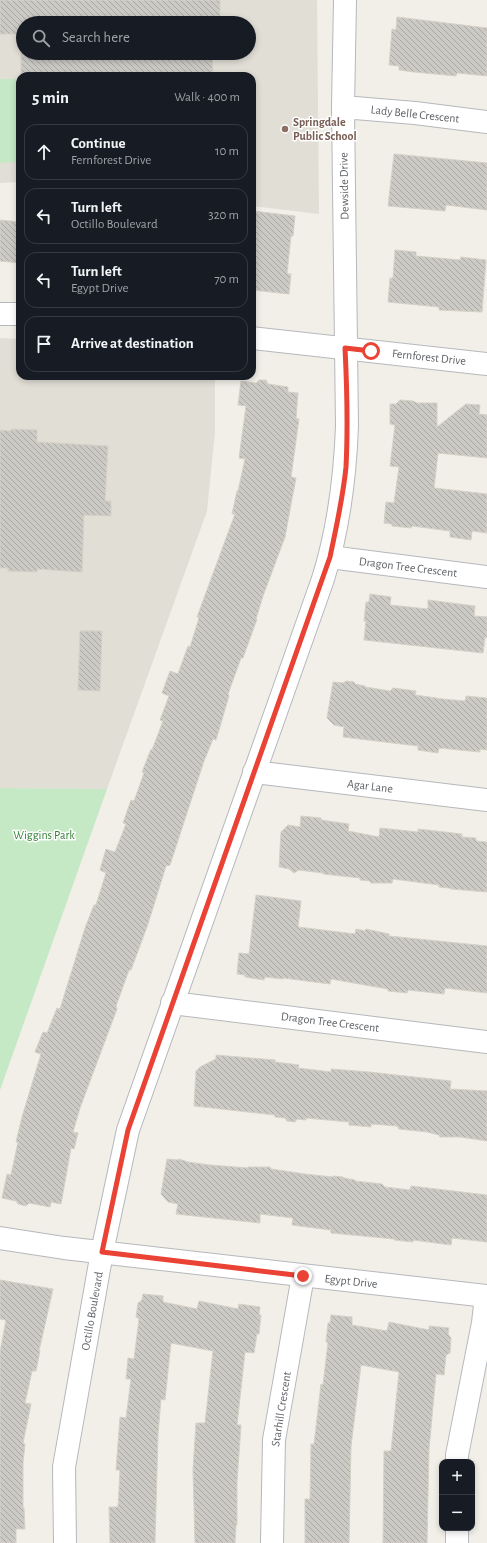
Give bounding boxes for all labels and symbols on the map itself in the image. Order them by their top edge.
street label: Lady Belle Crescent [370,103,460,126]
place label: Springdale Public School [293,116,357,142]
marker: Springdale Public School [280,124,290,134]
street label: Dewside Drive [337,152,351,220]
route start [362,342,380,360]
street label: Fernforest Drive [392,347,466,367]
street label: Dragon Tree Crescent [358,555,458,579]
street label: Agar Lane [346,777,394,795]
park label: Wiggins Park [13,829,75,841]
street label: Dragon Tree Crescent [280,1010,380,1034]
route end [294,1267,312,1285]
street label: Octillo Boulevard [79,1271,105,1351]
street label: Egypt Drive [324,1272,378,1291]
street label: Starhill Crescent [269,1370,293,1447]

